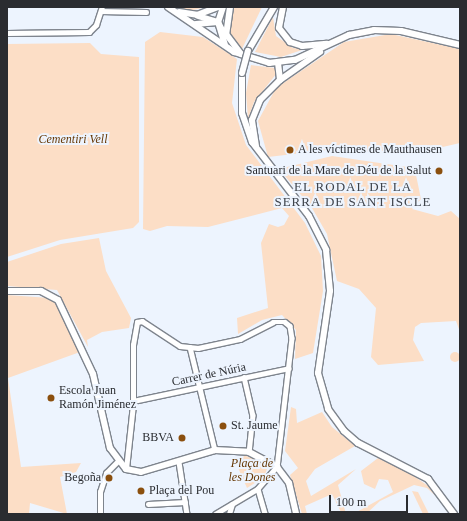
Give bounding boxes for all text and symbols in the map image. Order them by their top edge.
park label: Cementiri Vell [39,133,107,147]
place label: A les víctimes de Mauthausen [298,143,443,157]
marker: A les víctimes de Mauthausen [285,145,295,155]
place label: Santuari de la Mare de Déu de la Salut [246,164,431,178]
marker: Santuari de la Mare de Déu de la Salut [434,166,444,176]
district label: EL RODAL DE LA SERRA DE SANT ISCLE [274,180,432,211]
street label: Carrer de Núria [171,360,247,390]
place label: Escola Juan Ramón Jiménez [59,384,136,412]
marker: Escola Juan Ramón Jiménez [46,393,56,403]
place label: St. Jaume [231,419,278,433]
marker: St. Jaume [218,421,228,431]
place label: BBVA [142,431,174,445]
marker: BBVA [177,433,187,443]
park label: Plaça de les Dones [229,457,275,485]
place label: Begoña [64,471,101,485]
marker: Begoña [104,473,114,483]
place label: Plaça del Pou [149,484,214,498]
marker: Plaça del Pou [136,486,146,496]
scale bar [331,487,410,513]
text: 100 m [336,495,366,509]

